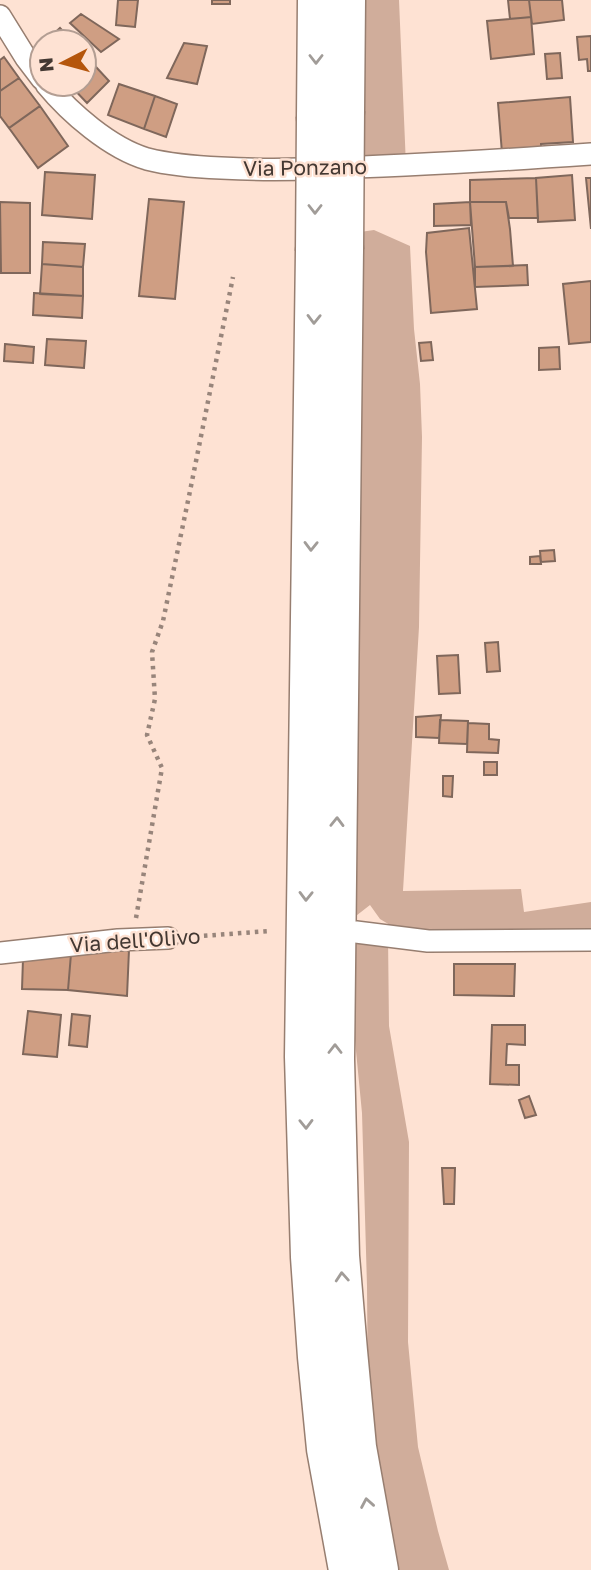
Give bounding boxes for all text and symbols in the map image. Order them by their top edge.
north arrow [28,28,98,98]
one-way arrow [308,54,324,64]
text: N [33,56,58,73]
street label: Via Ponzano [243,153,367,181]
one-way arrow [307,204,323,214]
one-way arrow [306,314,322,325]
one-way arrow [303,542,319,552]
one-way arrow [330,816,345,827]
one-way arrow [299,891,314,902]
street label: Via dell'Olivo [69,922,201,958]
one-way arrow [327,1044,343,1054]
one-way arrow [298,1119,314,1129]
one-way arrow [335,1271,350,1282]
one-way arrow [360,1497,375,1509]

